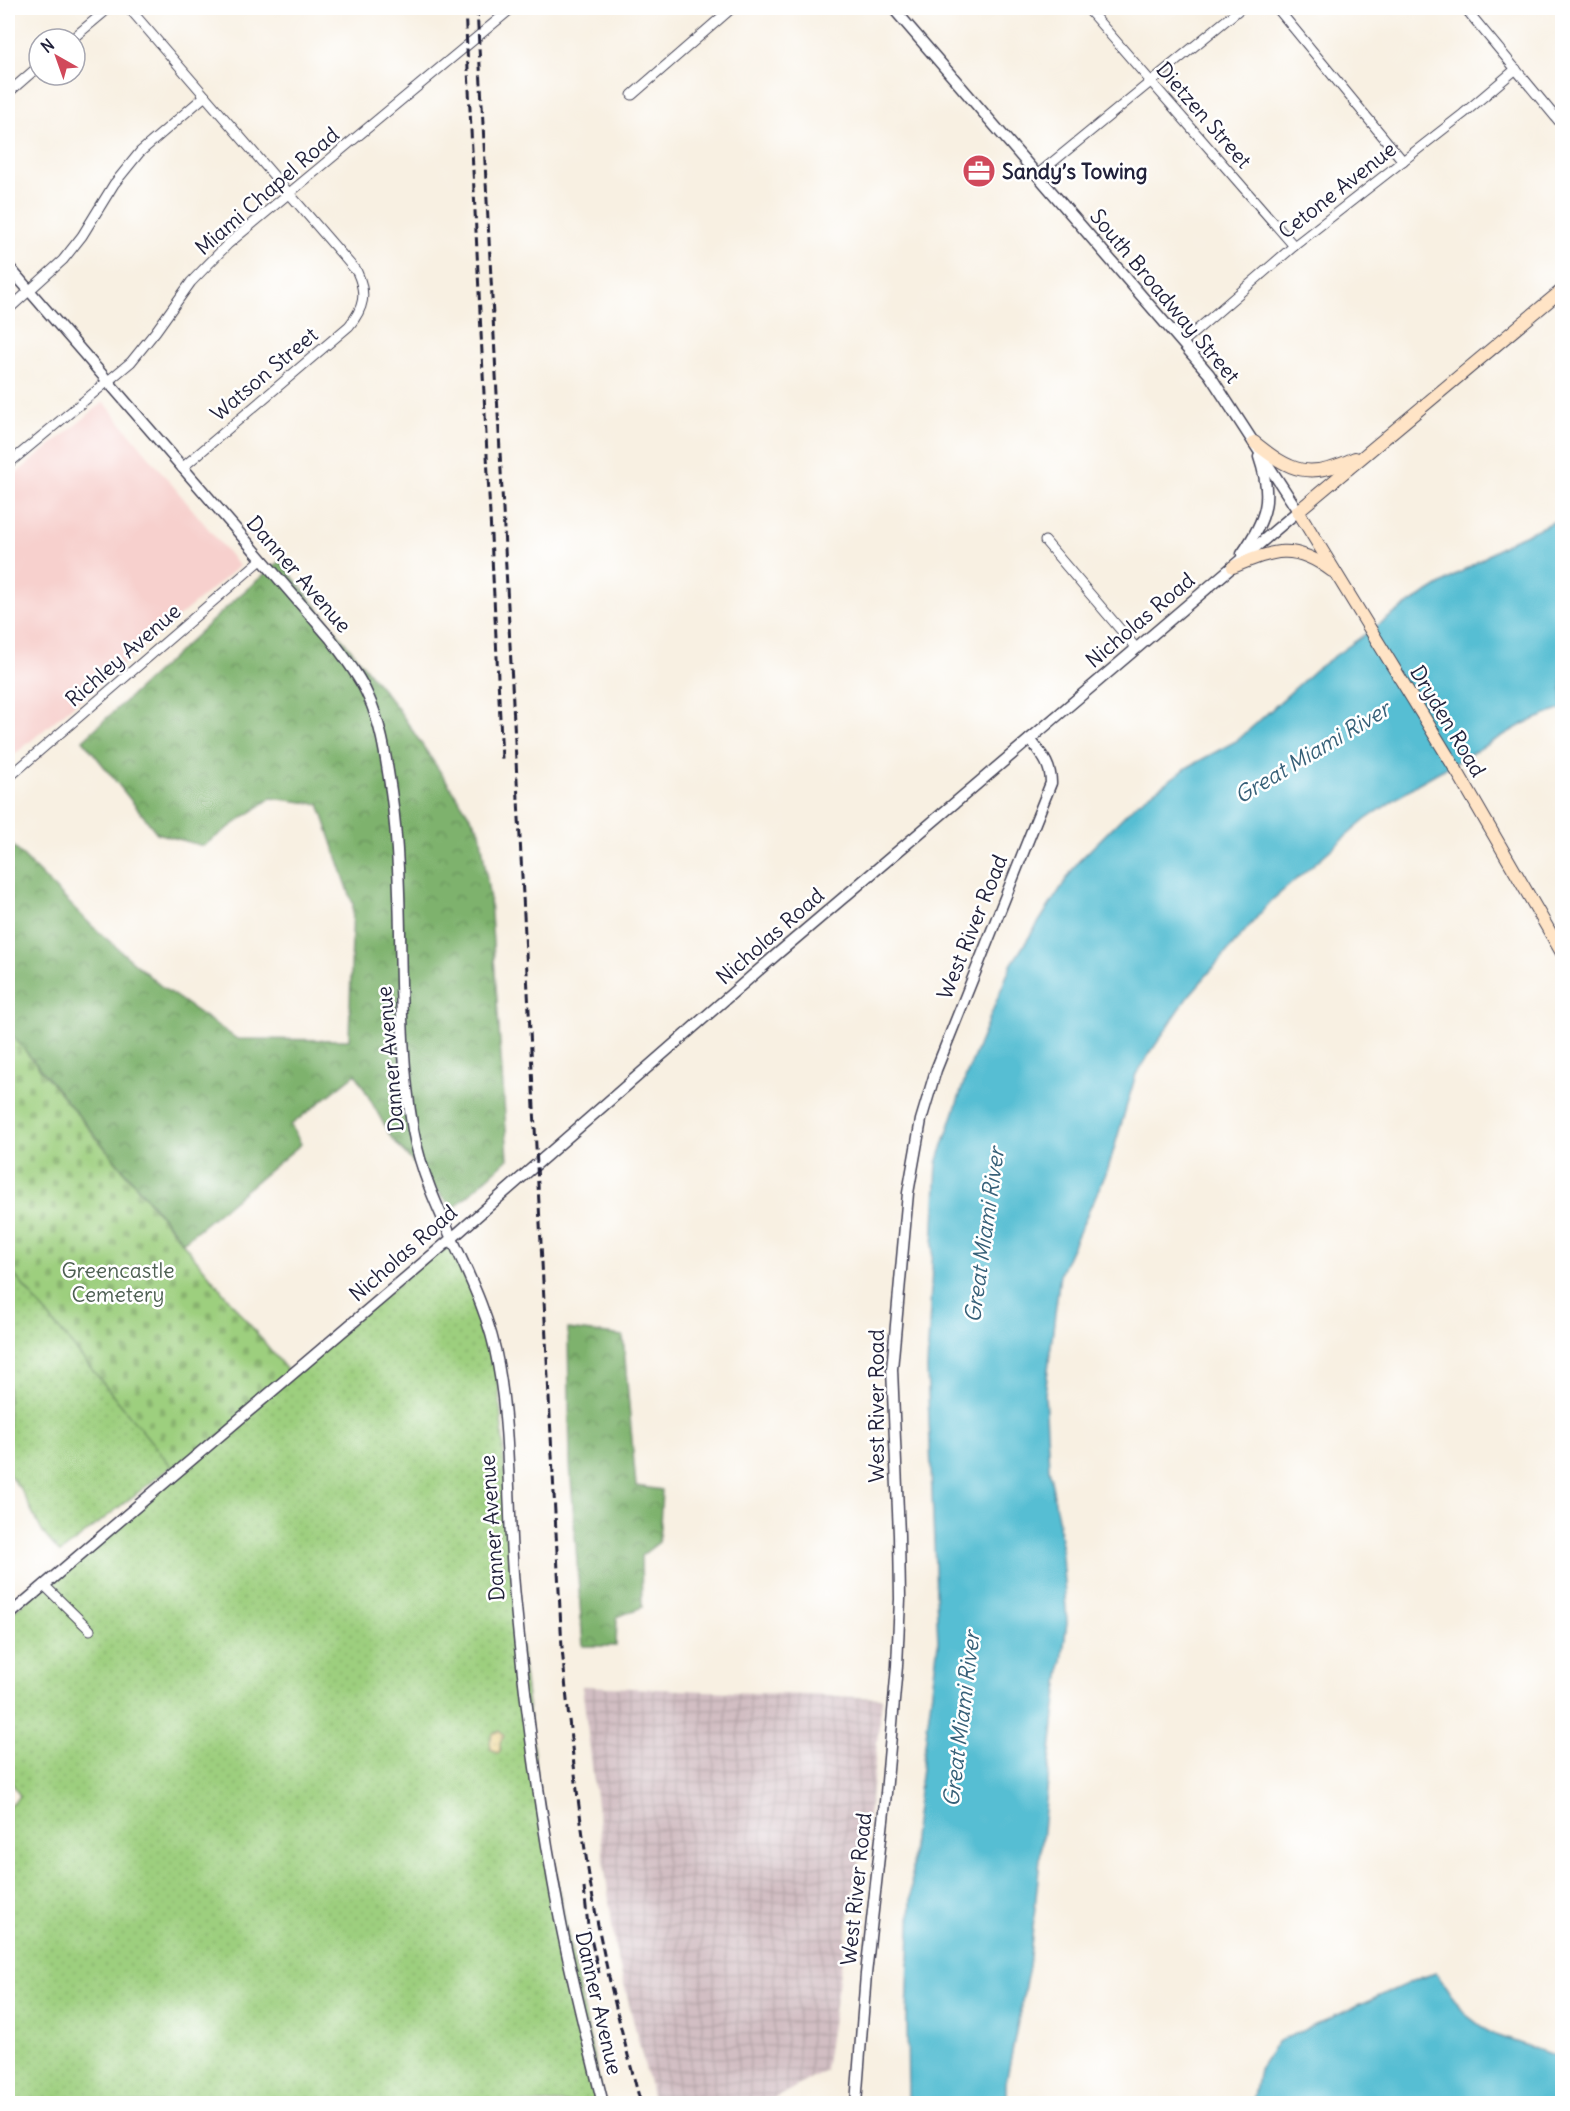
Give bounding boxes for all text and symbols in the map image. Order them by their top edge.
north arrow [27,27,87,87]
text: N [37,34,58,57]
street label: Dietzen Street [1150,56,1258,174]
street label: Miami Chapel Road [189,121,345,261]
street label: Cetone Avenue [1273,136,1401,244]
office icon: Sandy’s Towing [961,153,997,189]
place label: Sandy’s Towing [1002,158,1148,185]
street label: South Broadway Street [1084,203,1246,389]
street label: Watson Street [205,321,323,427]
street label: Danner Avenue [241,510,357,638]
street label: Nicholas Road [1080,567,1200,673]
street label: Richley Avenue [60,598,186,712]
street label: Dryden Road [1404,660,1492,782]
water label: Great Miami River [1229,693,1397,809]
street label: West River Road [931,851,1013,1003]
street label: Nicholas Road [710,882,830,990]
street label: Danner Avenue [370,985,410,1133]
water label: Great Miami River [958,1143,1011,1324]
street label: Nicholas Road [343,1199,463,1307]
park label: Greencastle Cemetery [61,1257,175,1308]
street label: West River Road [863,1329,890,1483]
street label: Danner Avenue [473,1454,511,1602]
water label: Great Miami River [936,1627,986,1808]
street label: West River Road [835,1811,877,1967]
street label: Danner Avenue [569,1929,629,2077]

